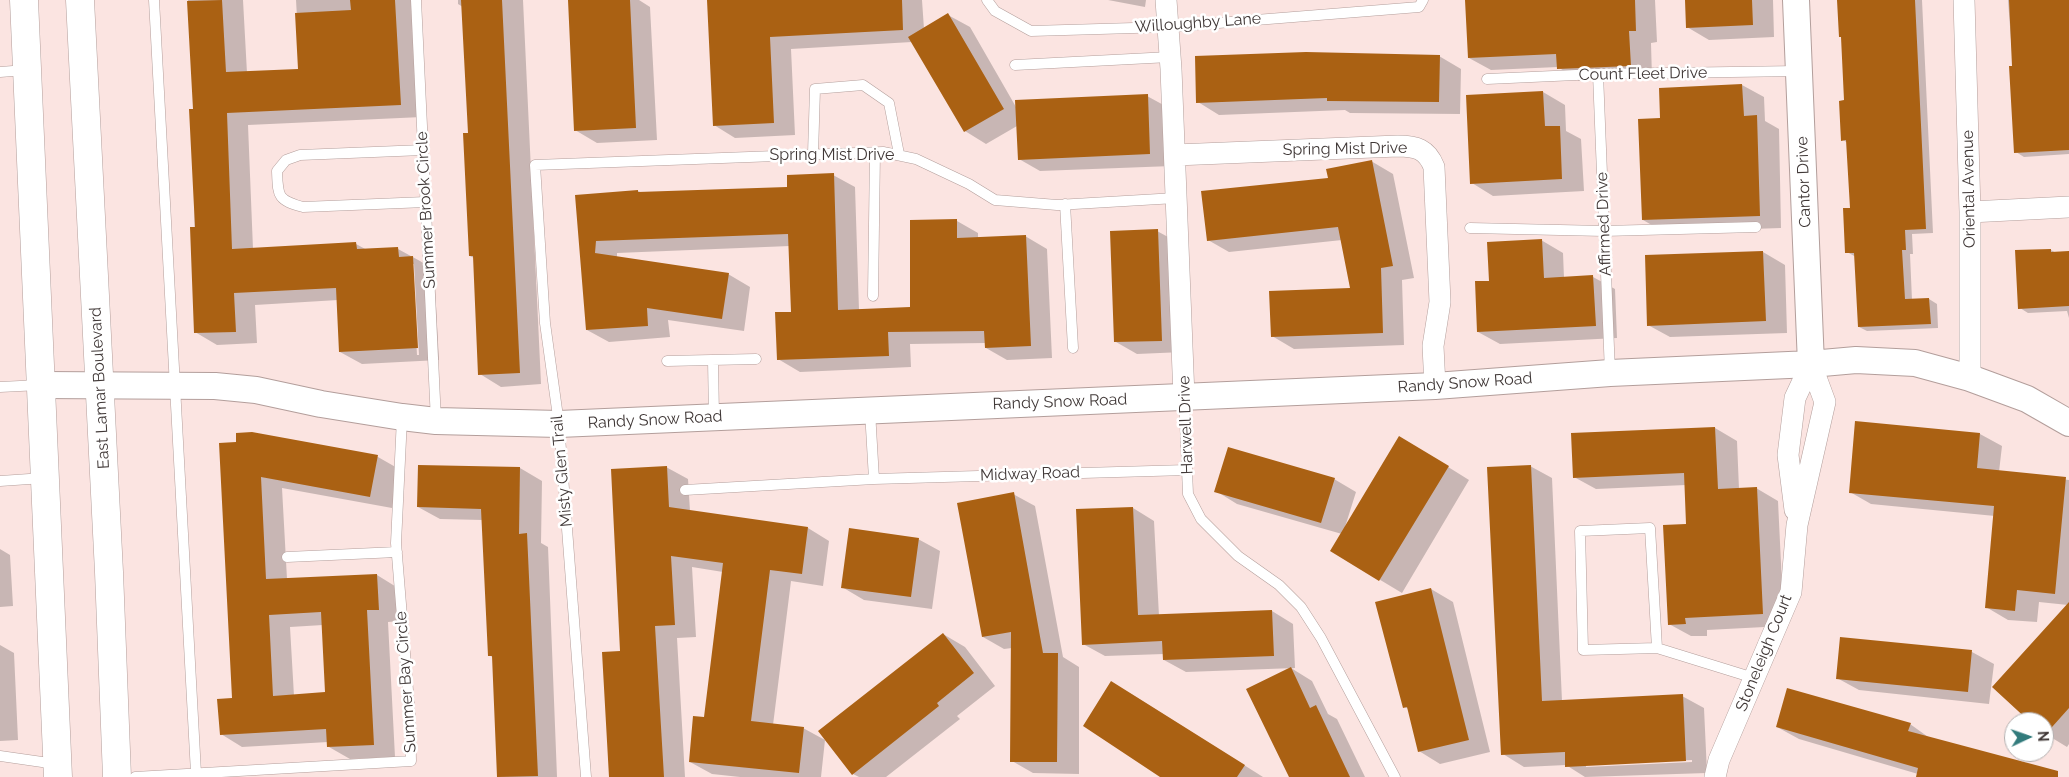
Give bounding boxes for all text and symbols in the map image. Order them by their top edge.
street label: Willoughby Lane [1134,9,1262,37]
street label: Count Fleet Drive [1578,63,1708,85]
street label: Oriental Avenue [1958,130,1980,248]
street label: Summer Brook Circle [412,131,440,289]
street label: Cantor Drive [1793,136,1815,228]
street label: Spring Mist Drive [1282,138,1408,160]
street label: Spring Mist Drive [770,145,894,165]
street label: Affirmed Drive [1593,172,1615,276]
street label: East Lamar Boulevard [86,306,114,470]
street label: Randy Snow Road [1397,369,1533,397]
street label: Harwell Drive [1175,375,1197,475]
street label: Randy Snow Road [992,390,1128,414]
street label: Randy Snow Road [587,407,723,433]
street label: Misty Glen Trail [548,414,576,528]
street label: Midway Road [980,463,1080,485]
street label: Stoneleigh Court [1732,592,1796,714]
street label: Summer Bay Circle [391,611,421,753]
north arrow [2004,712,2054,762]
text: N [2035,731,2051,742]

